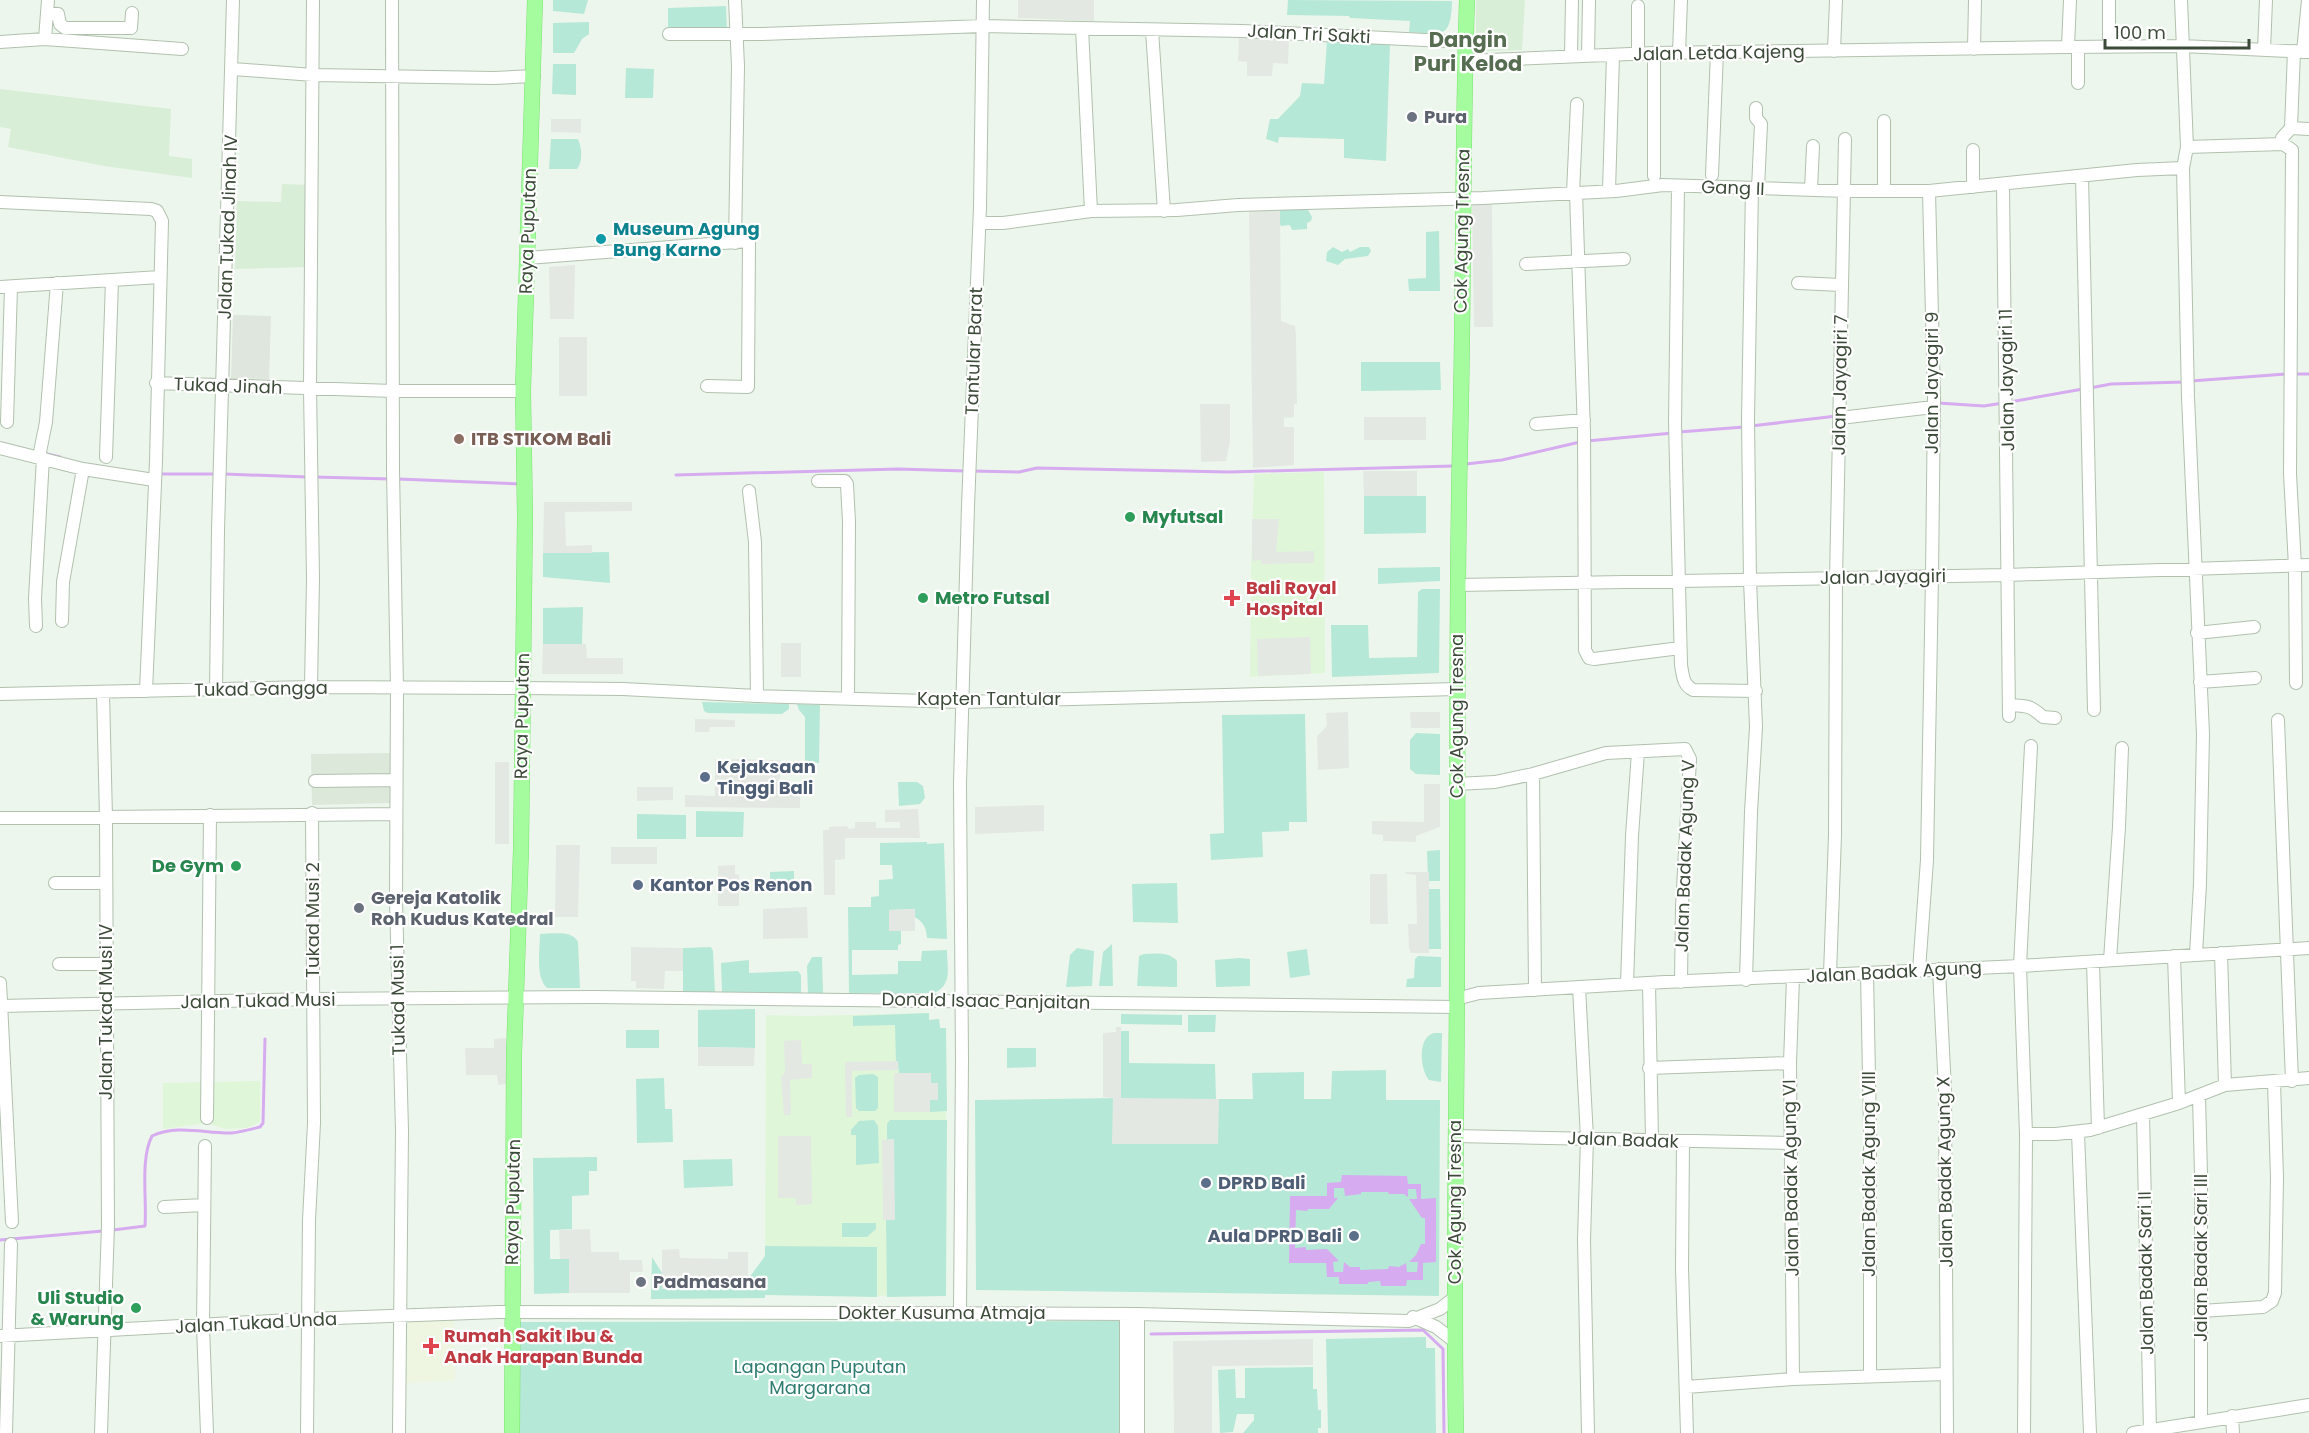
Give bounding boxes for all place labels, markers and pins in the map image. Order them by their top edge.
place label: Pura [1424,104,1467,129]
marker: Pura [1405,110,1419,124]
place label: Museum Agung Bung Karno [613,216,760,262]
marker: Museum Agung Bung Karno [594,232,608,246]
place label: ITB STIKOM Bali [471,426,611,451]
marker: ITB STIKOM Bali [452,432,466,446]
place label: Myfutsal [1142,504,1223,529]
marker: Myfutsal [1123,510,1137,524]
place label: Bali Royal Hospital [1246,575,1337,621]
place label: Metro Futsal [935,585,1050,610]
marker: Bali Royal Hospital [1223,589,1241,607]
marker: Metro Futsal [916,591,930,605]
place label: Kejaksaan Tinggi Bali [717,754,816,800]
marker: Kejaksaan Tinggi Bali [698,770,712,784]
place label: De Gym [152,853,224,878]
marker: De Gym [229,859,243,873]
place label: Kantor Pos Renon [650,872,812,897]
marker: Kantor Pos Renon [631,878,645,892]
place label: Gereja Katolik Roh Kudus Katedral [371,885,554,931]
marker: Gereja Katolik Roh Kudus Katedral [352,901,366,915]
place label: DPRD Bali [1218,1170,1306,1195]
marker: DPRD Bali [1199,1176,1213,1190]
place label: Aula DPRD Bali [1208,1223,1342,1248]
marker: Aula DPRD Bali [1347,1229,1361,1243]
place label: Padmasana [653,1269,767,1294]
marker: Padmasana [634,1275,648,1289]
place label: Uli Studio & Warung [30,1285,124,1331]
marker: Uli Studio & Warung [129,1301,143,1315]
place label: Rumah Sakit Ibu & Anak Harapan Bunda [444,1323,643,1369]
marker: Rumah Sakit Ibu & Anak Harapan Bunda [422,1337,440,1355]

